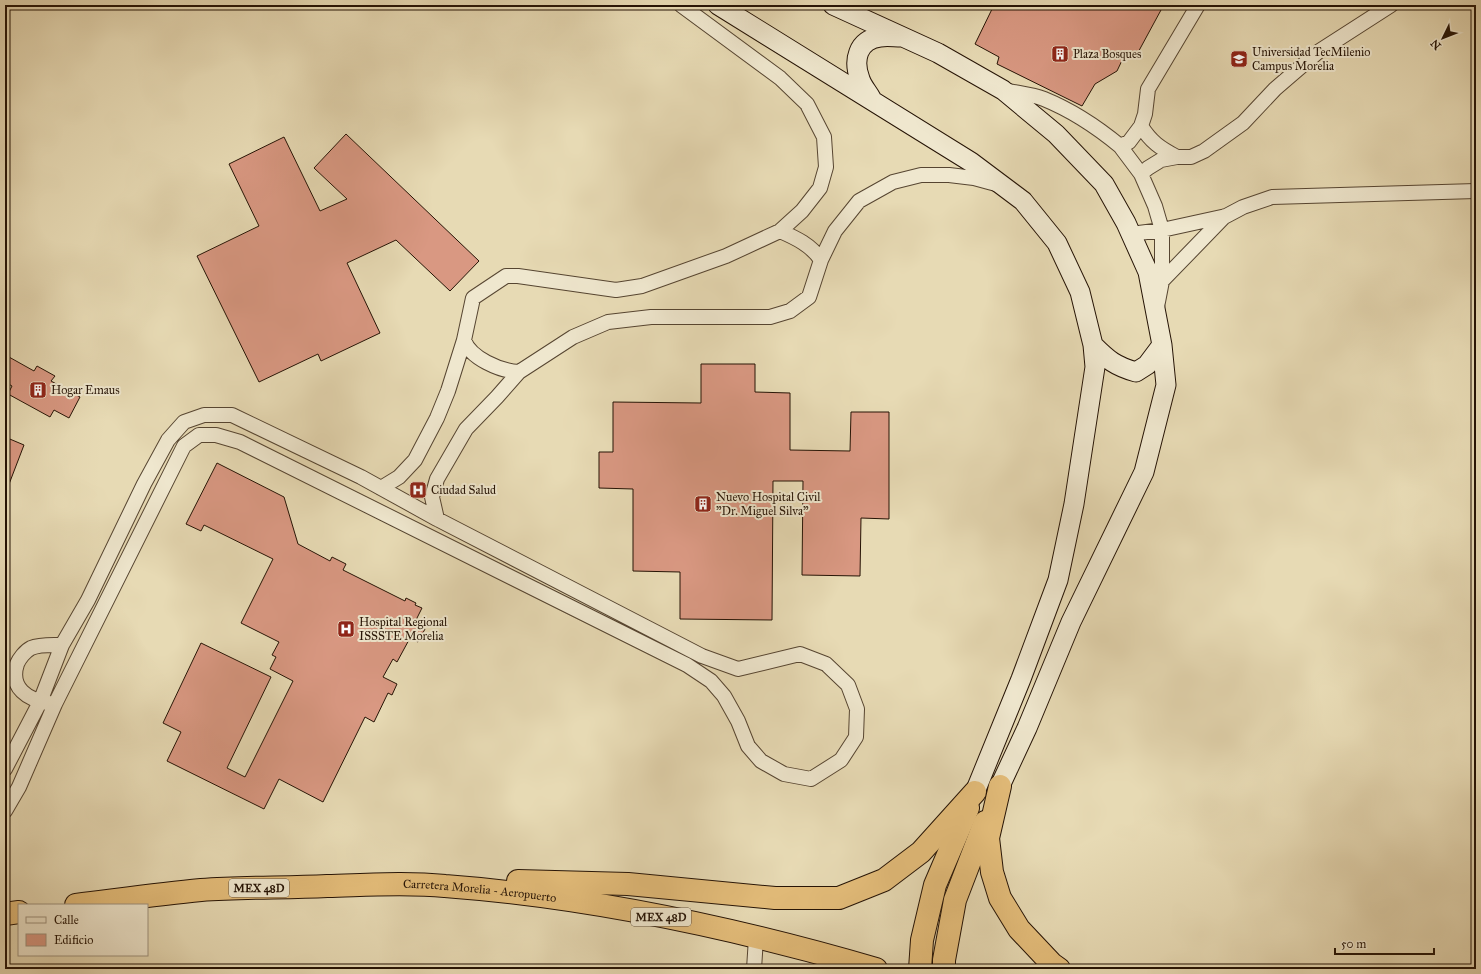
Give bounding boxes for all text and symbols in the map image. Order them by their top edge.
north arrow [1423,18,1463,58]
text: N [1428,36,1444,52]
building icon: Plaza Bosques [1050,44,1070,64]
place label: Universidad TecMilenio Campus Morelia [1252,45,1370,73]
place label: Plaza Bosques [1073,47,1141,62]
school or university icon: Universidad TecMilenio Campus Morelia [1229,49,1249,69]
building icon: Hogar Emaus [28,380,48,400]
place label: Hogar Emaus [51,383,120,398]
hospital icon: Ciudad Salud [408,480,428,500]
place label: Ciudad Salud [431,483,496,497]
place label: Nuevo Hospital Civil "Dr. Miguel Silva" [716,490,821,519]
building icon: Nuevo Hospital Civil "Dr. Miguel Silva" [693,494,713,514]
place label: Hospital Regional ISSSTE Morelia [359,615,448,643]
hospital icon: Hospital Regional ISSSTE Morelia [336,619,356,639]
street label: Carretera Morelia - Aeropuerto [403,877,557,905]
road number: MEX 48D [229,879,289,897]
legend [18,904,148,956]
road number: MEX 48D [631,908,691,926]
text: Calle [54,913,79,927]
scale bar [1335,930,1434,956]
text: Edificio [54,933,93,947]
text: 50 m [1341,937,1366,951]

